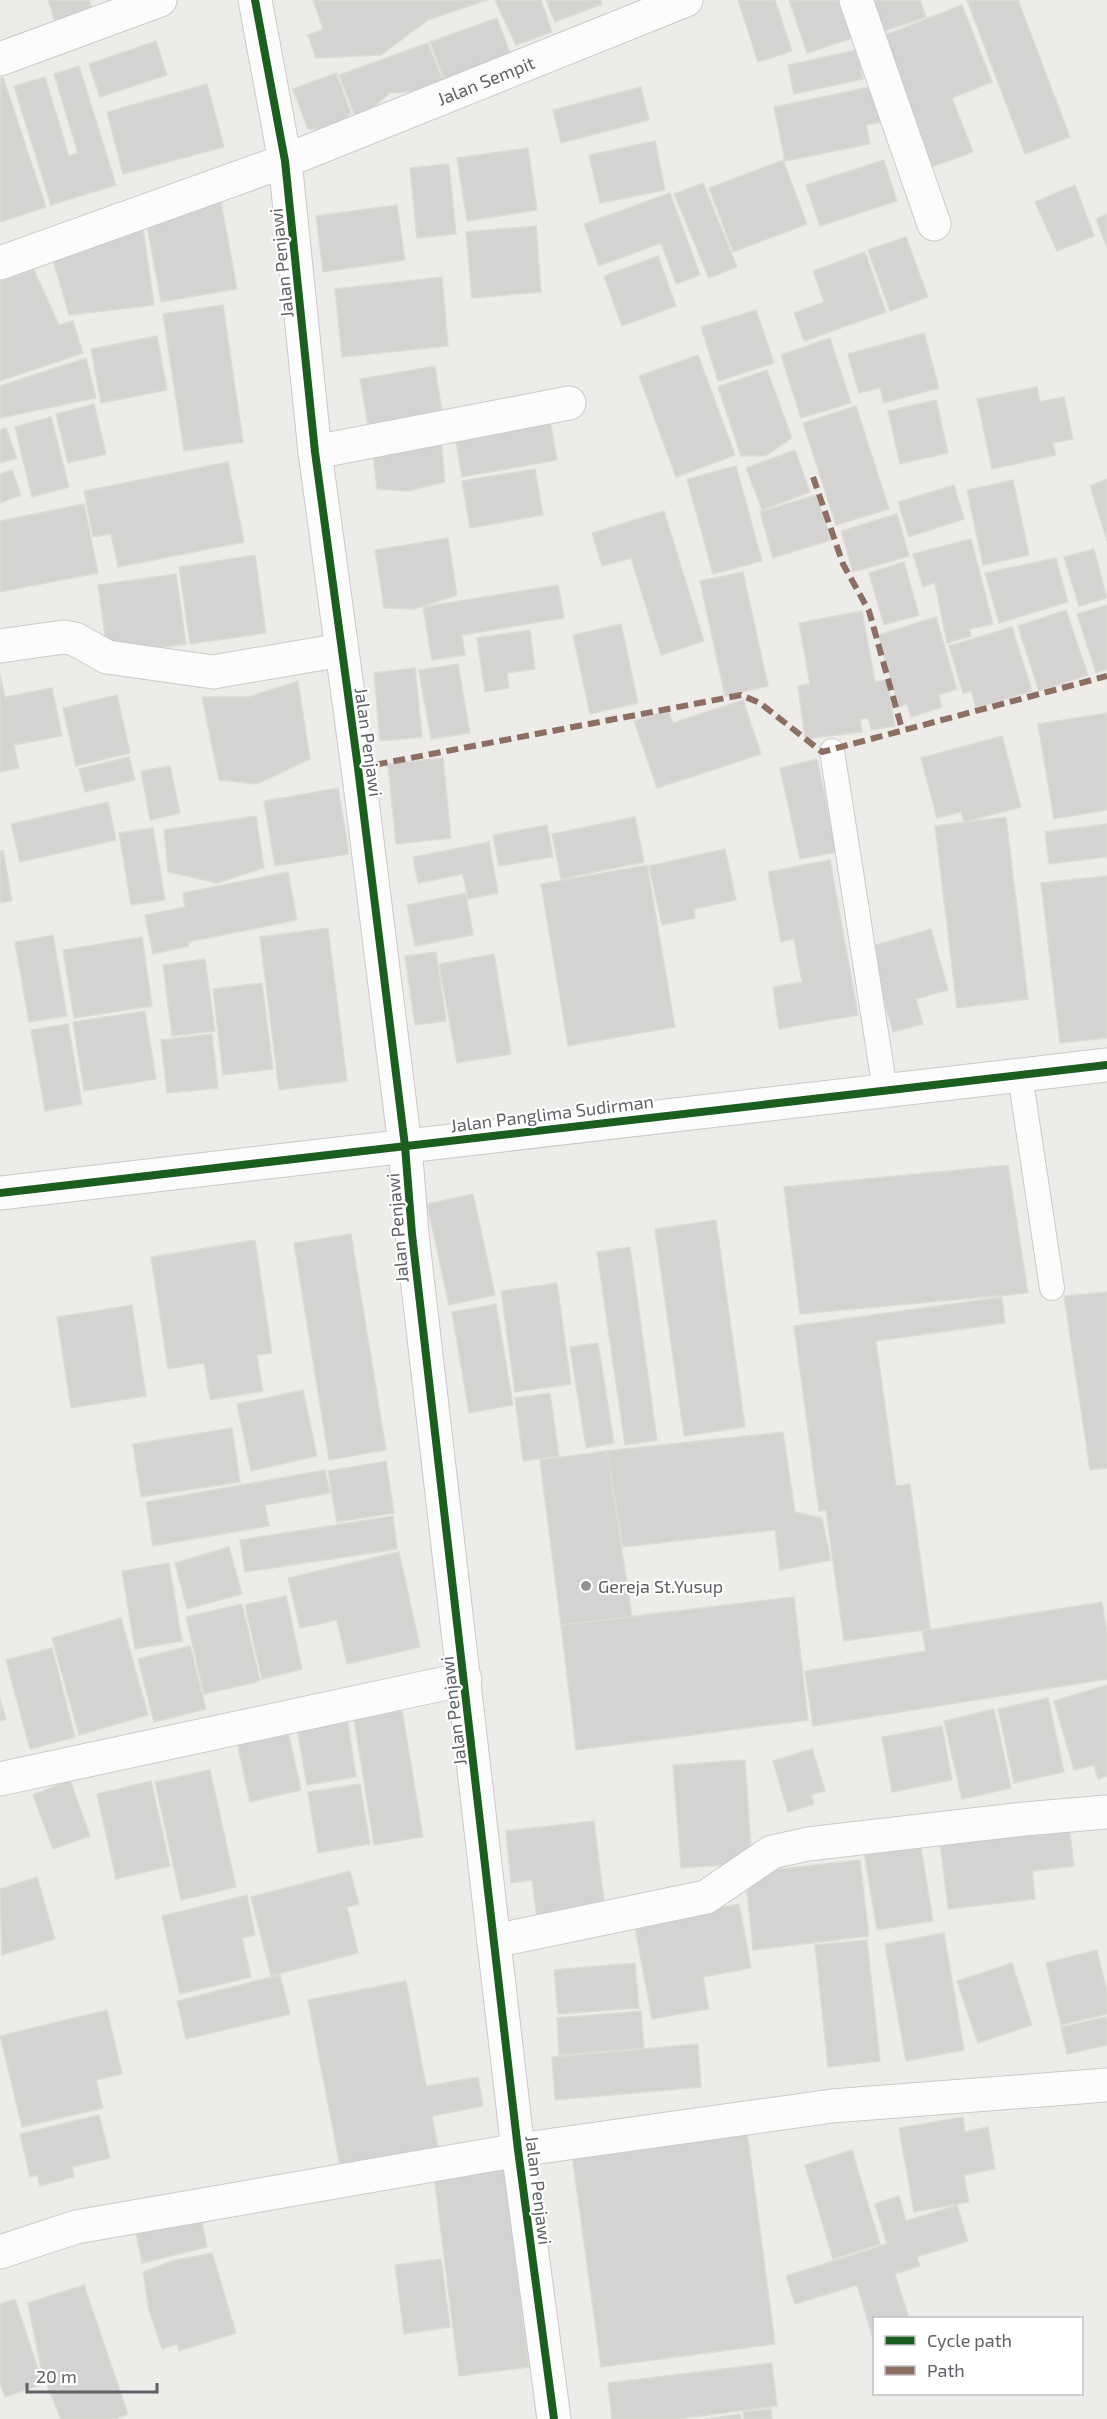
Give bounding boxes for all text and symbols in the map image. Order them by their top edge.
street label: Jalan Sempit [434,51,538,110]
street label: Jalan Penjawi [264,207,298,319]
street label: Jalan Penjawi [350,686,388,798]
street label: Jalan Panglima Sudirman [449,1090,655,1136]
street label: Jalan Penjawi [381,1172,413,1284]
place label: Gereja St.Yusup [598,1575,723,1597]
marker: Gereja St.Yusup [579,1579,593,1593]
street label: Jalan Penjawi [435,1655,471,1767]
street label: Jalan Penjawi [521,2134,557,2246]
legend [873,2317,1083,2395]
text: Cycle path [927,2329,1012,2351]
scale bar [27,2356,158,2394]
text: Path [927,2359,965,2381]
text: 20 m [36,2365,77,2387]

